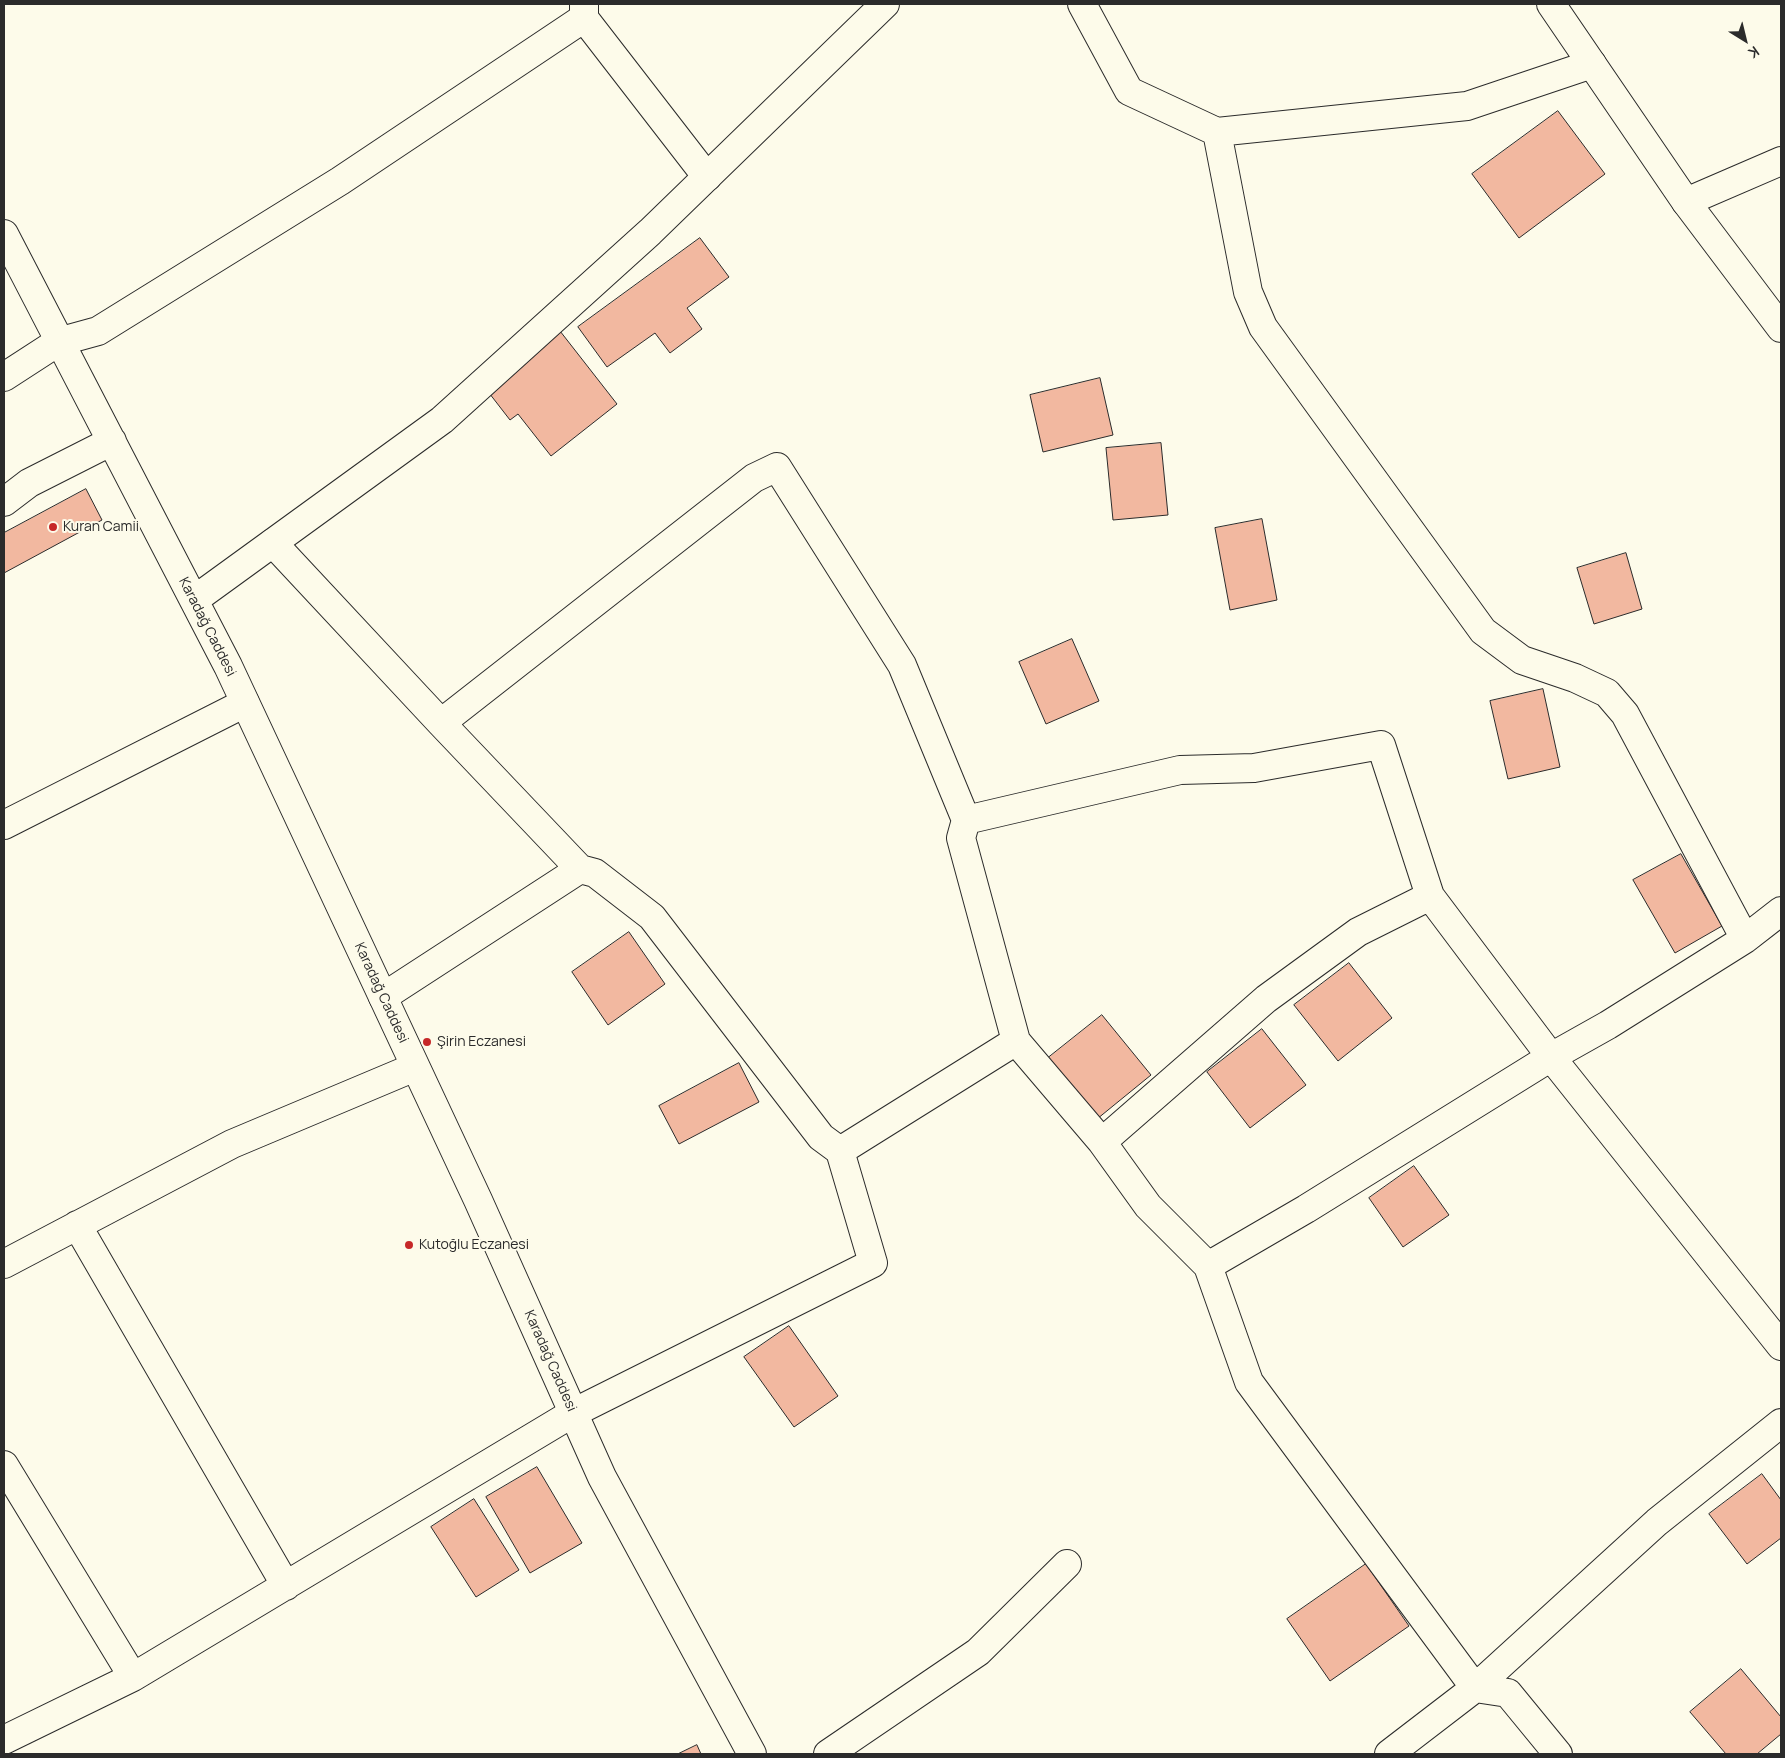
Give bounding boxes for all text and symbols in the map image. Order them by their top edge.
north arrow [1720,15,1770,65]
text: K [1745,42,1763,63]
place label: Kuran Camii [63,519,139,535]
marker: Kuran Camii [47,521,59,533]
street label: Karadağ Caddesi [175,575,239,679]
street label: Karadağ Caddesi [350,940,412,1046]
place label: Şirin Eczanesi [437,1034,526,1050]
marker: Şirin Eczanesi [421,1036,433,1048]
place label: Kutoğlu Eczanesi [419,1237,529,1253]
marker: Kutoğlu Eczanesi [403,1239,415,1251]
street label: Karadağ Caddesi [520,1308,580,1414]

